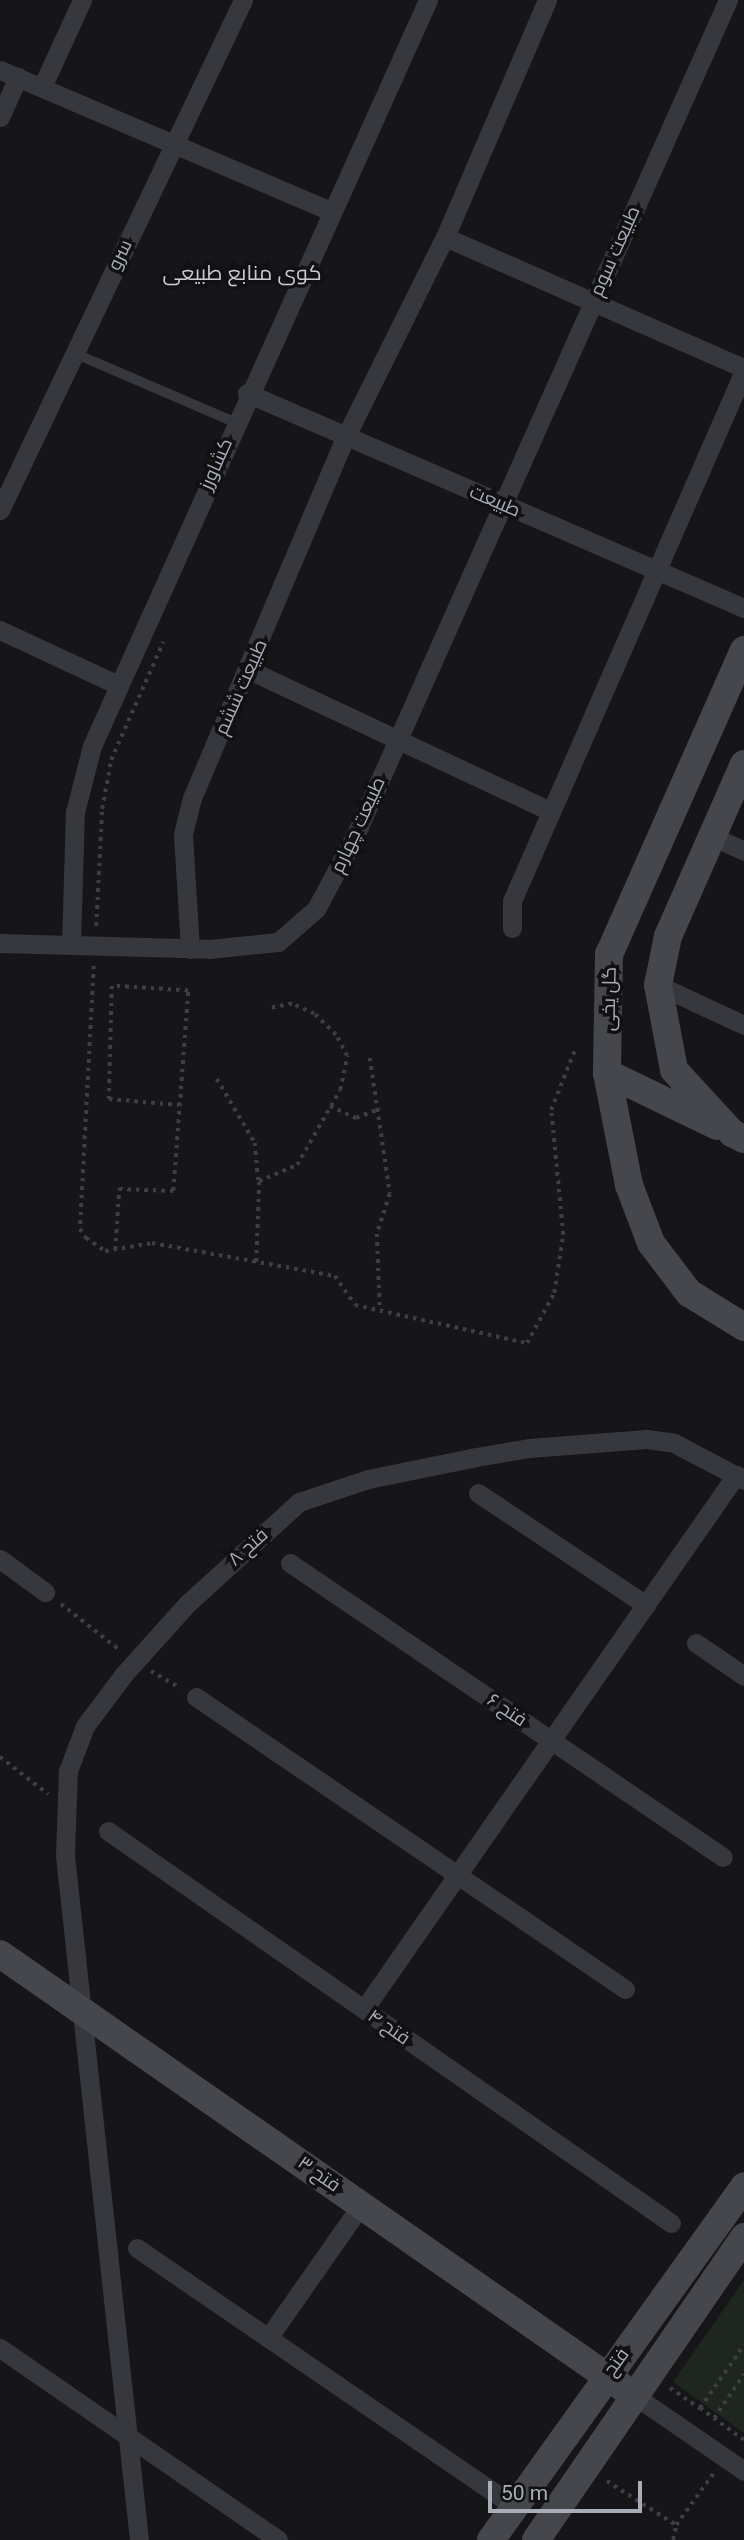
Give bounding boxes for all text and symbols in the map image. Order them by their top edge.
street label: طبیعت سوم [585,202,645,300]
street label: سرو [103,236,137,274]
district label: کوی منابع طبیعی [162,260,322,286]
street label: کشاورز [195,435,237,493]
street label: طبیعت [466,480,524,522]
street label: طبیعت ششم [210,636,272,738]
street label: طبیعت چهارم [326,773,390,877]
street label: گل یخی [597,967,621,1031]
street label: فتح ۸ [223,1523,273,1571]
street label: فتح ۶ [483,1689,531,1731]
street label: فتح ۴ [363,2004,415,2050]
street label: فتح ۳ [293,2151,345,2197]
street label: فتح [598,2344,634,2380]
scale bar [492,2466,646,2510]
text: 50 m [501,2481,548,2505]

